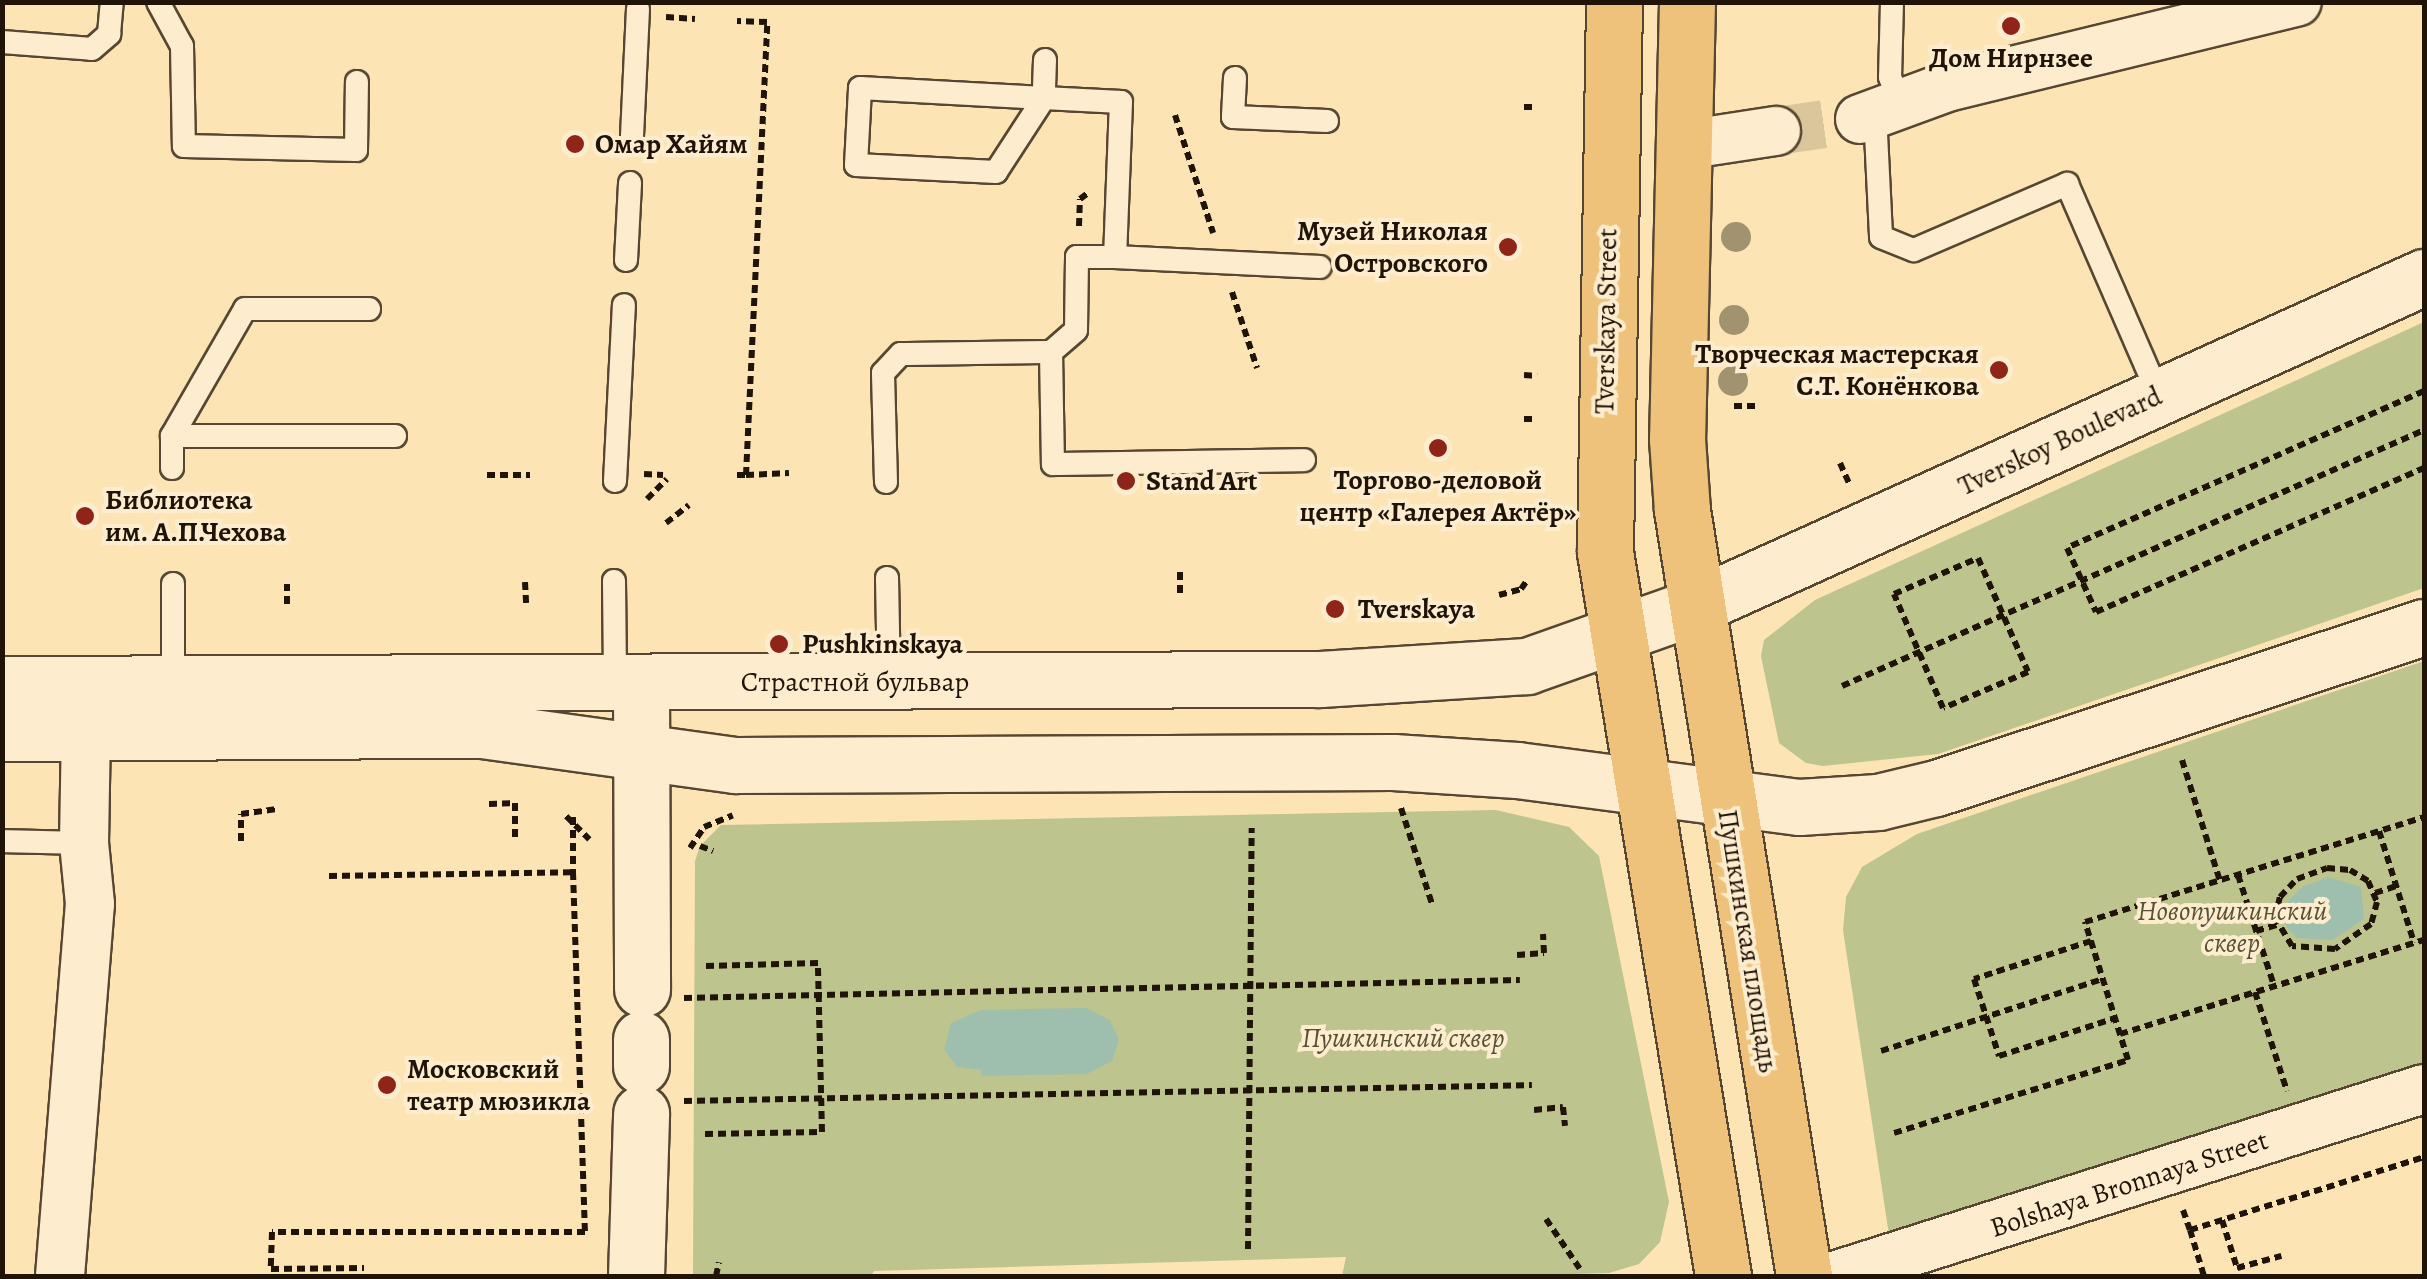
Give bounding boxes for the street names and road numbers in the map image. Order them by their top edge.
street label: Tverskaya Street [1588,228,1624,414]
street label: Tverskoy Boulevard [1953,379,2167,503]
street label: Страстной бульвар [741,665,969,699]
street label: Пушкинская площадь [1711,807,1785,1075]
street label: Bolshaya Bronnaya Street [1986,1123,2272,1245]

